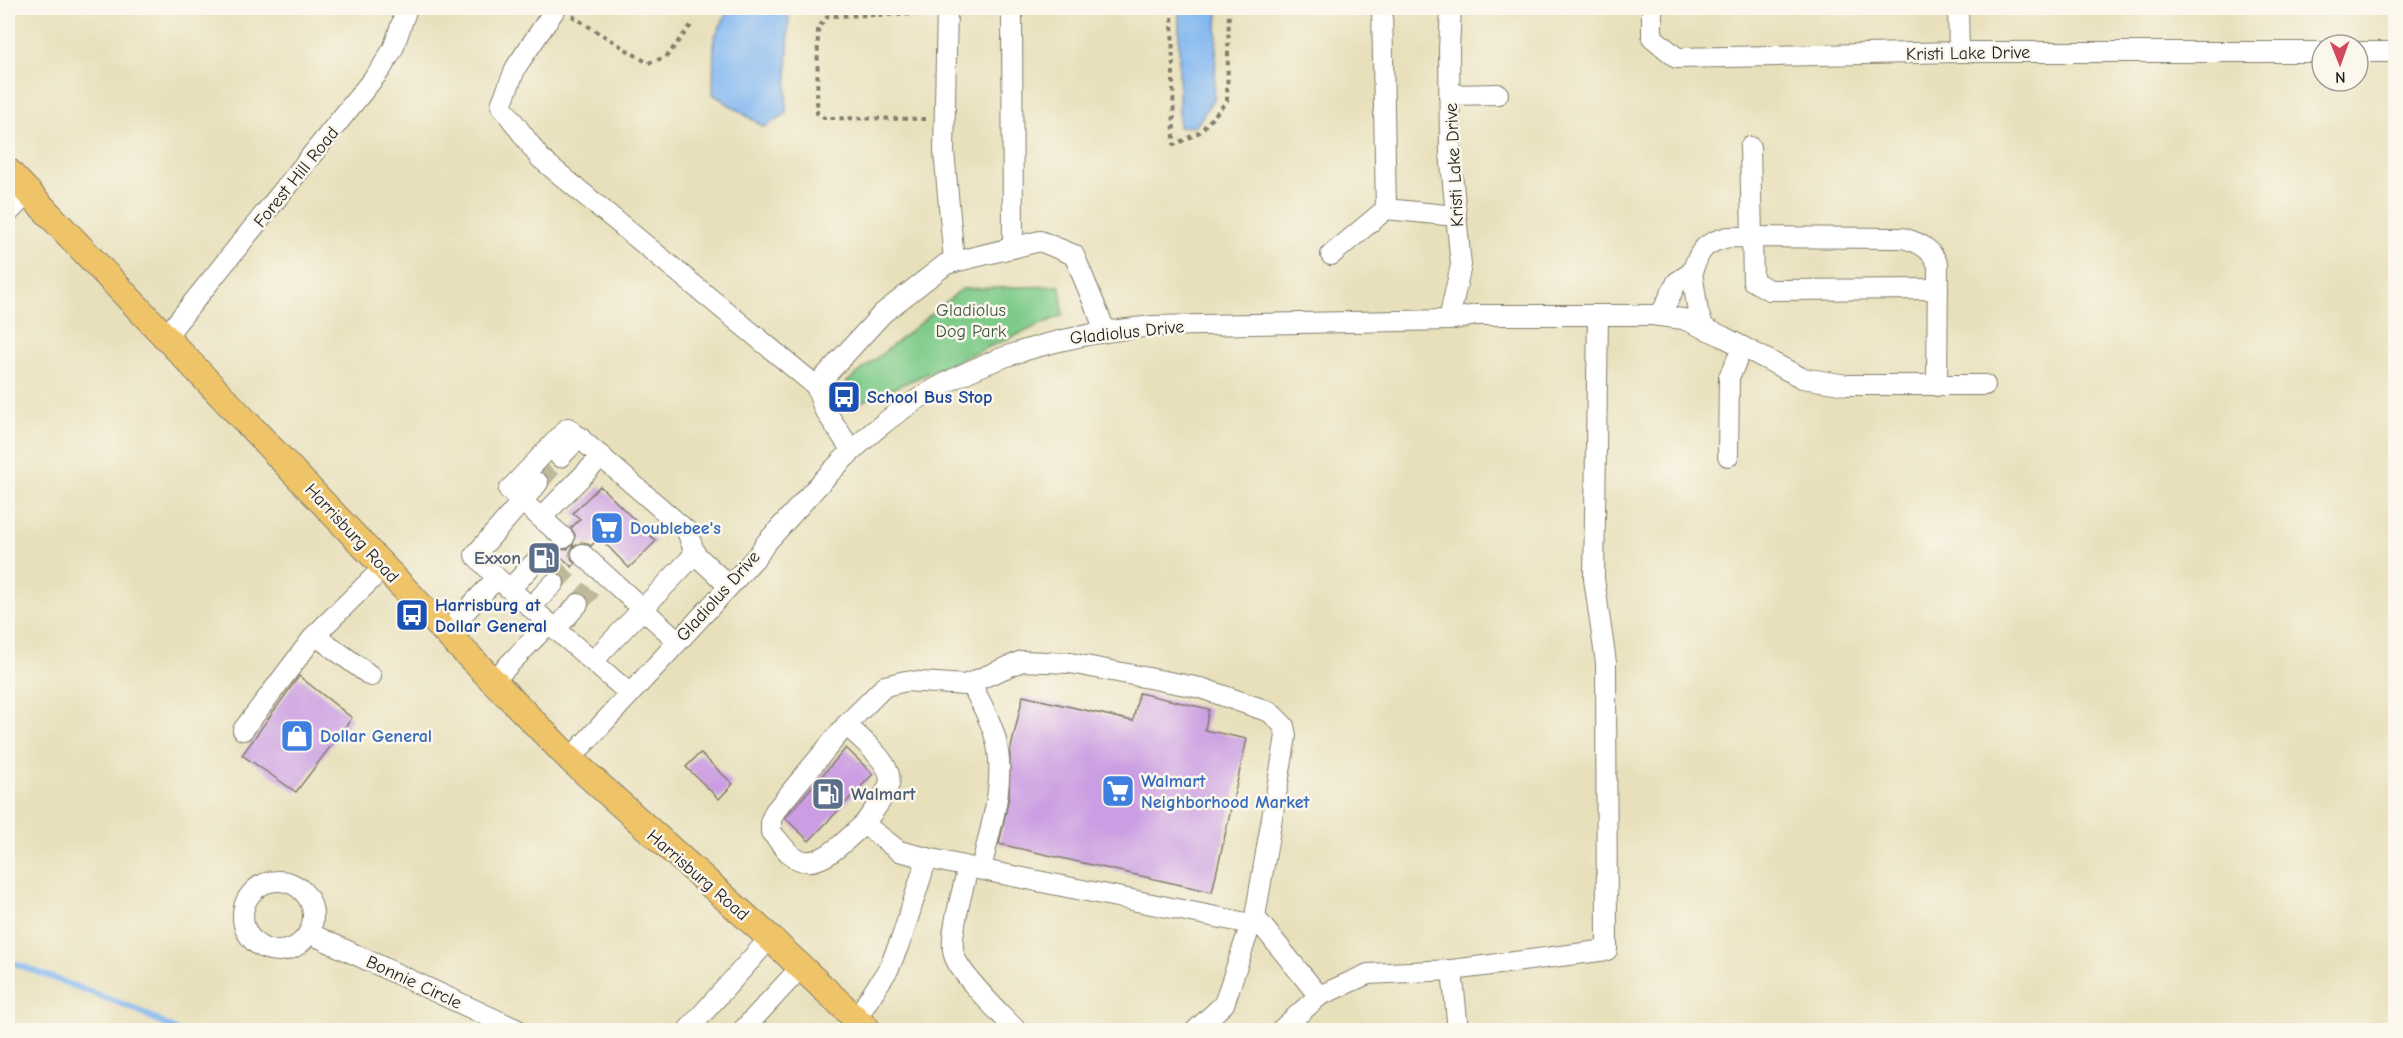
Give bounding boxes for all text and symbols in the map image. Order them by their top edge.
north arrow [2310,33,2370,93]
street label: Kristi Lake Drive [1906,42,2030,65]
text: N [2335,68,2346,86]
street label: Kristi Lake Drive [1441,102,1468,228]
street label: Forest Hill Road [249,123,343,232]
park label: Gladiolus Dog Park [936,300,1007,342]
street label: Gladiolus Drive [1069,316,1185,349]
bus stop icon: School Bus Stop [826,379,862,415]
place label: School Bus Stop [867,387,992,408]
street label: Harrisburg Road [300,479,403,587]
supermarket icon: Doublebee's [589,510,625,546]
place label: Doublebee's [630,518,721,539]
fuel station icon: Exxon [526,540,562,576]
street label: Gladiolus Drive [672,547,765,646]
place label: Exxon [474,548,521,569]
place label: Harrisburg at Dollar General [435,595,547,637]
bus stop icon: Harrisburg at Dollar General [394,597,430,633]
shop icon: Dollar General [279,718,315,754]
place label: Dollar General [320,726,432,747]
place label: Walmart Neighborhood Market [1141,771,1310,813]
supermarket icon: Walmart Neighborhood Market [1100,773,1136,809]
fuel station icon: Walmart [810,776,846,812]
place label: Walmart [851,784,916,805]
street label: Harrisburg Road [642,825,753,925]
street label: Bonnie Circle [363,951,465,1014]

